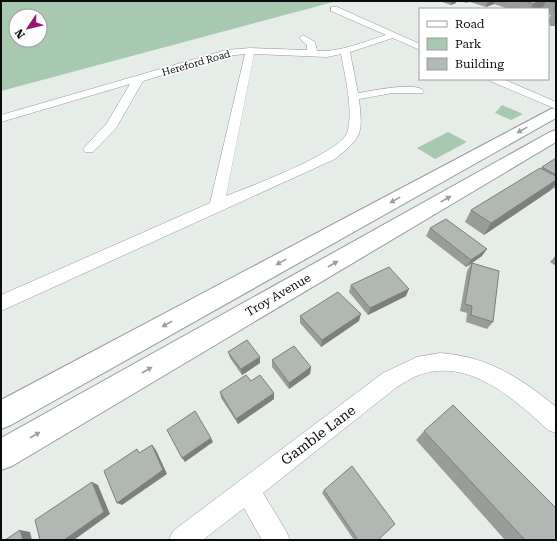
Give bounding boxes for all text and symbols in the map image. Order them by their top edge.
north arrow [8,8,48,48]
legend [419,8,549,80]
text: Road [455,17,485,31]
text: N [12,26,28,41]
text: Park [455,37,482,51]
street label: Hereford Road [161,48,232,78]
text: Building [455,57,504,71]
one-way arrow [516,127,528,134]
one-way arrow [440,195,451,202]
one-way arrow [390,196,401,203]
one-way arrow [276,259,287,265]
one-way arrow [327,260,339,267]
street label: Troy Avenue [243,270,313,319]
one-way arrow [162,321,173,328]
one-way arrow [142,367,153,374]
street label: Gamble Lane [278,402,359,468]
one-way arrow [29,432,41,439]

